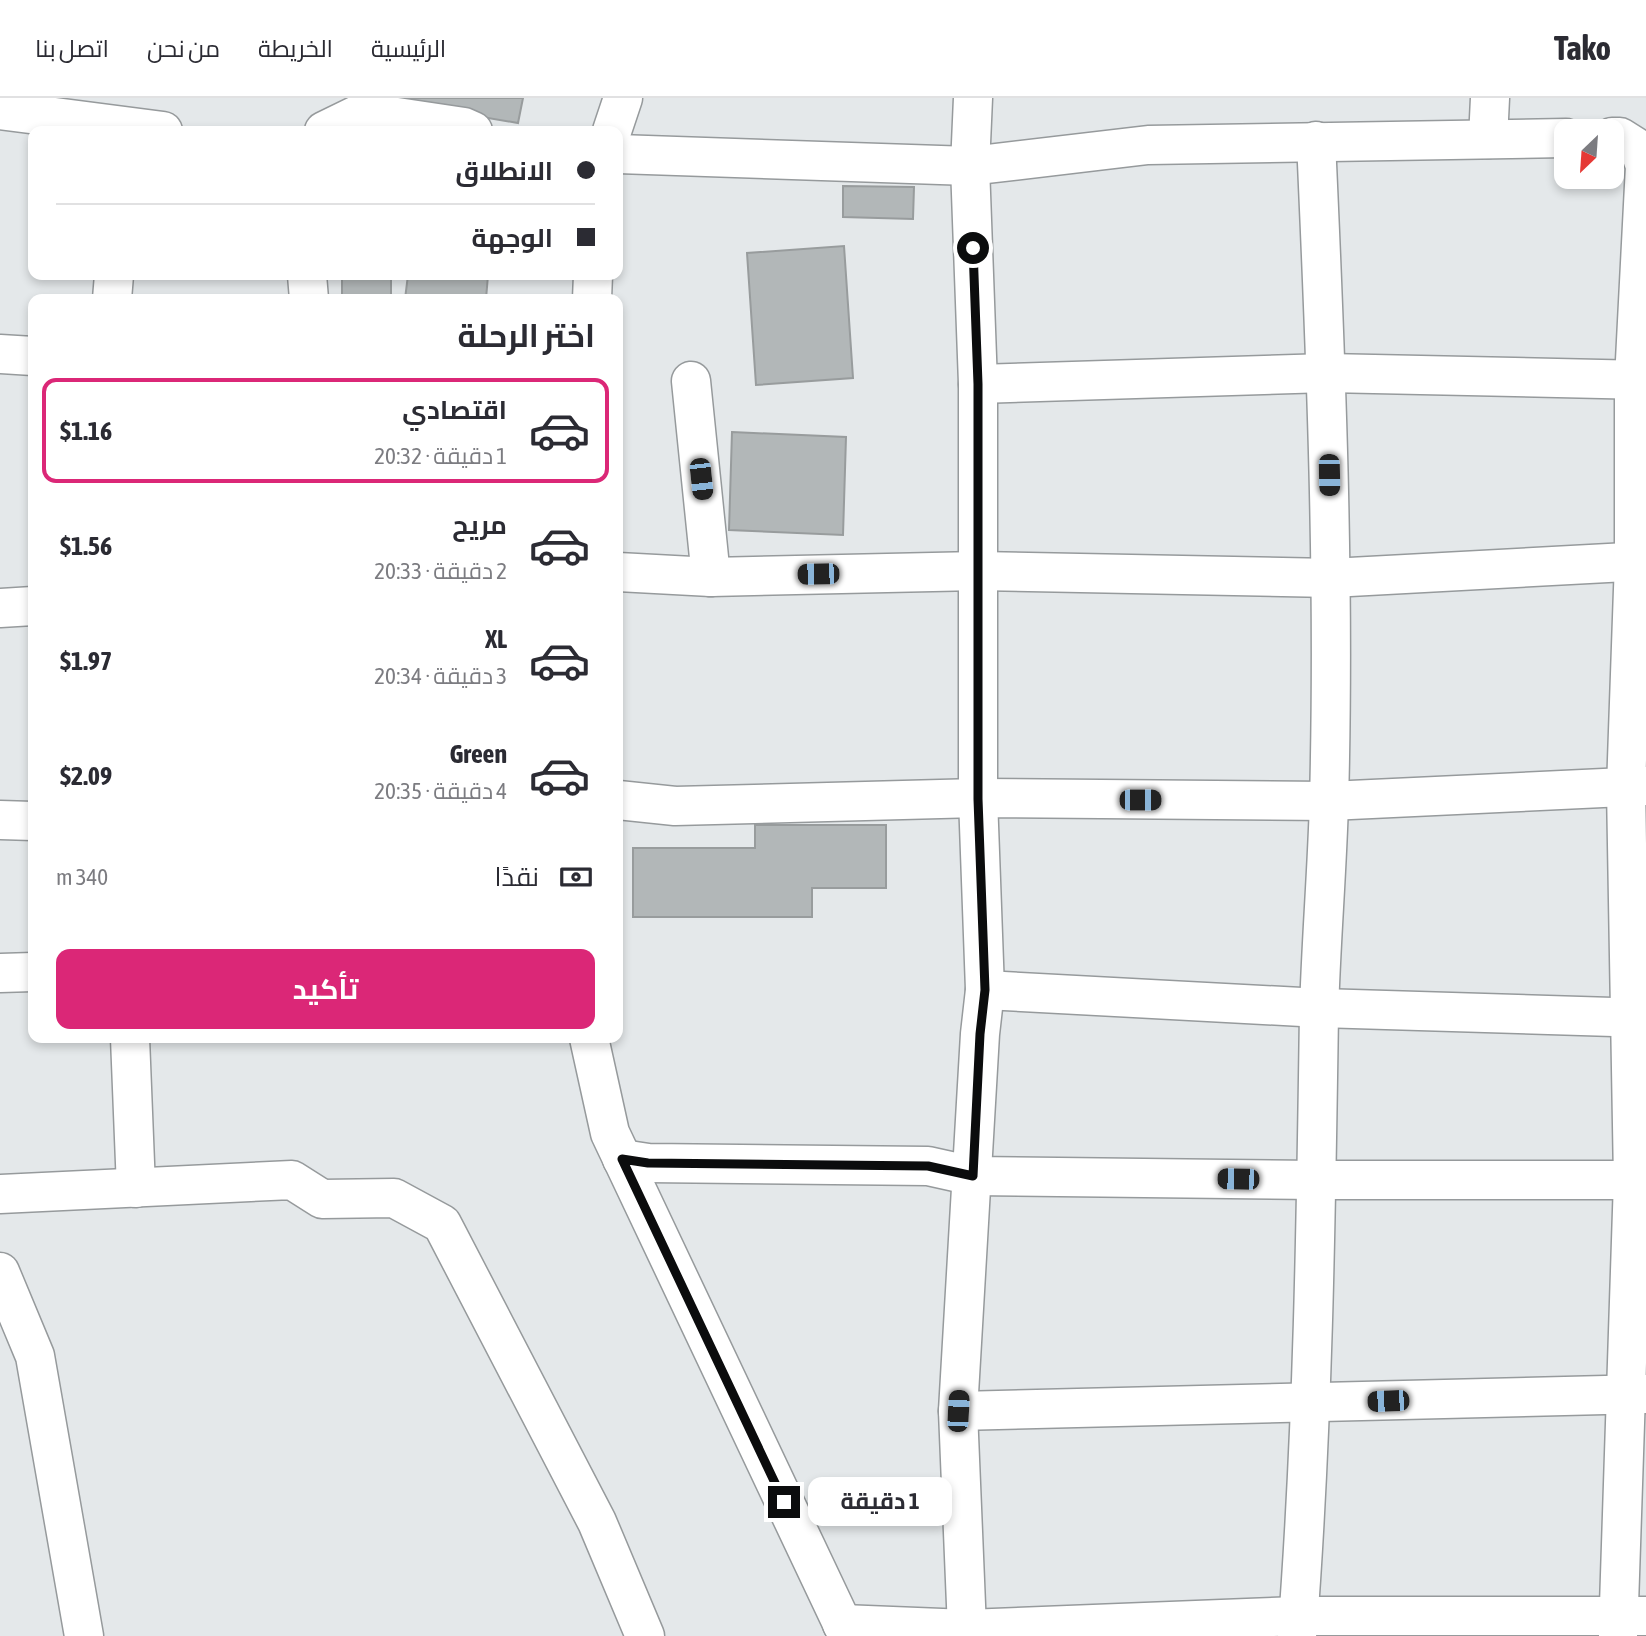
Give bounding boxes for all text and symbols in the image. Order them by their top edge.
text: Tako [1554,29,1611,67]
text: اتصل بنا [35,35,109,62]
text: من نحن [147,35,220,62]
text: الخريطة [258,35,333,62]
text: الرئيسية [371,35,446,62]
north arrow [1554,119,1624,189]
map controls [1554,119,1624,189]
text: الانطلاق [455,156,553,186]
text: الوجهة [472,223,553,253]
route start [957,232,989,264]
text: اختر الرحلة [458,317,595,354]
text: اقتصادي [402,395,507,425]
icon: car [528,399,591,462]
text: $1.16 [60,416,112,446]
text: 1 دقيقة · 20:32 [374,443,507,469]
car [1319,454,1340,496]
car [689,457,714,501]
text: مريح [452,510,507,540]
icon: car [528,514,591,577]
text: $1.56 [60,531,112,561]
text: 2 دقيقة · 20:33 [374,558,507,584]
car [797,563,840,585]
text: XL [485,624,507,654]
icon: car [528,629,591,692]
text: $1.97 [60,646,112,676]
text: 3 دقيقة · 20:34 [374,663,507,689]
text: Green [449,739,507,769]
icon: car [528,744,591,807]
text: $2.09 [60,761,112,791]
text: 4 دقيقة · 20:35 [374,778,507,804]
car [1120,790,1162,811]
icon: cash [557,858,595,896]
text: نقدًا [495,862,539,892]
text: 340 m [56,864,108,890]
button: تأكيد [56,949,595,1029]
car [1217,1168,1260,1190]
car [947,1389,970,1433]
car [1367,1390,1410,1412]
callout: 1 دقيقة [808,1478,952,1526]
route end [768,1486,800,1518]
text: 1 دقيقة [841,1488,920,1514]

